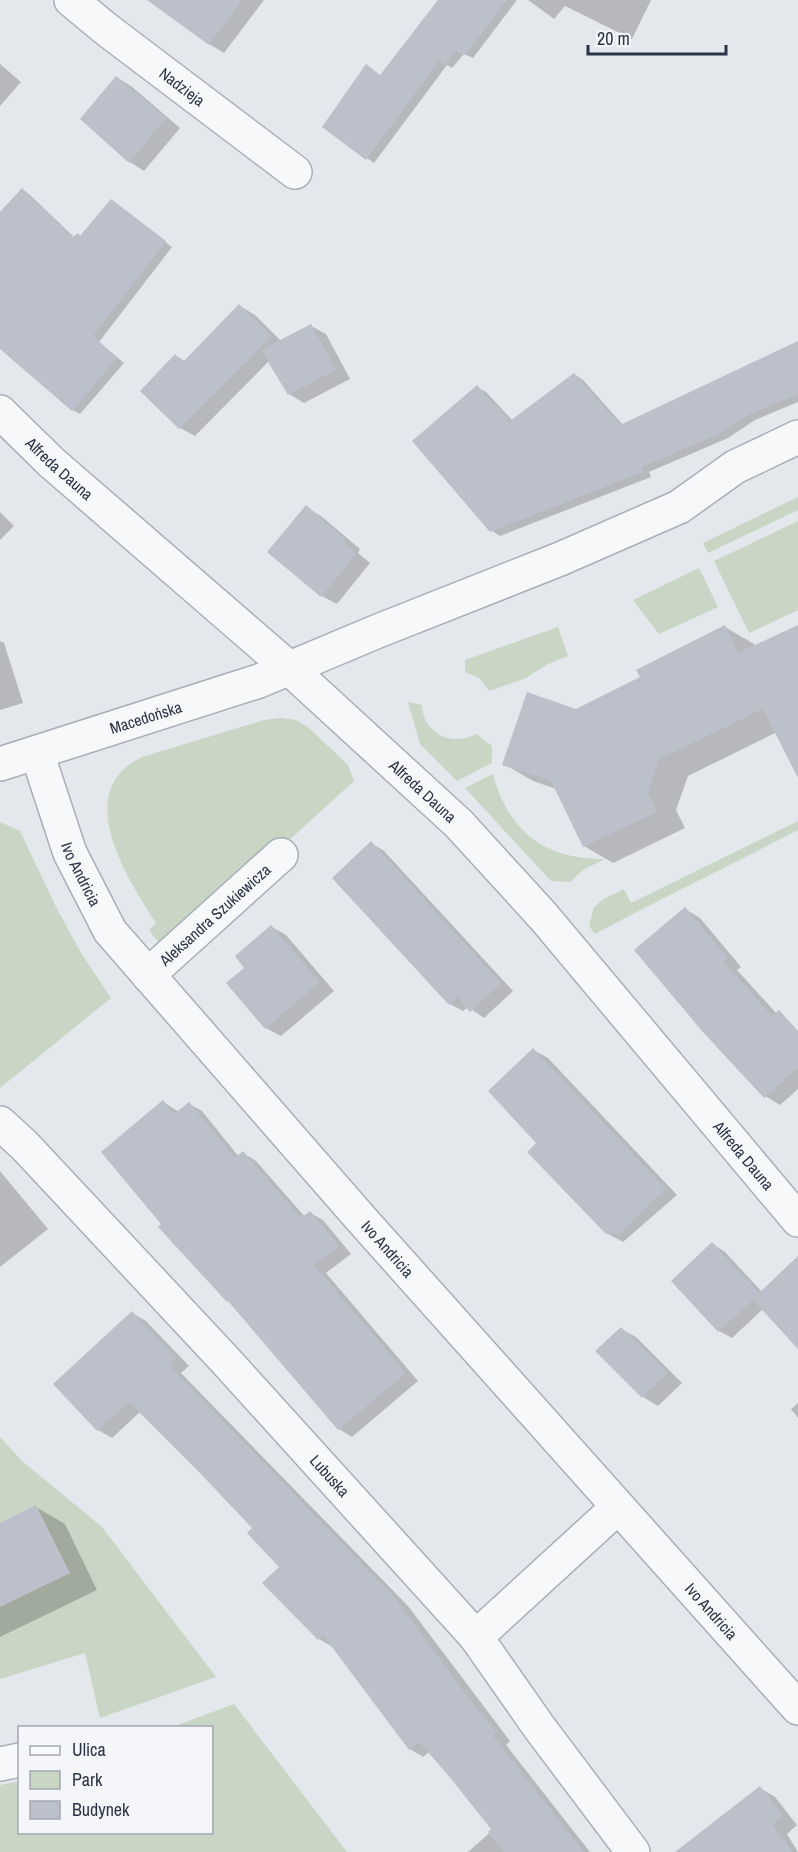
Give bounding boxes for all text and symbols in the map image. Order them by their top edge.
scale bar [588,18,726,56]
text: 20 m [597,26,630,51]
street label: Nadzieja [155,62,210,111]
street label: Alfreda Dauna [20,431,98,505]
street label: Macedońska [107,695,185,739]
street label: Alfreda Dauna [384,754,462,828]
street label: Ivo Andricia [56,839,107,911]
street label: Aleksandra Szukiewicza [154,858,276,971]
street label: Alfreda Dauna [708,1115,780,1195]
street label: Ivo Andricia [356,1216,420,1282]
street label: Lubuska [305,1450,355,1502]
street label: Ivo Andricia [680,1578,743,1645]
legend [18,1726,213,1834]
text: Ulica [72,1737,106,1762]
text: Park [72,1767,103,1792]
text: Budynek [72,1797,130,1822]

